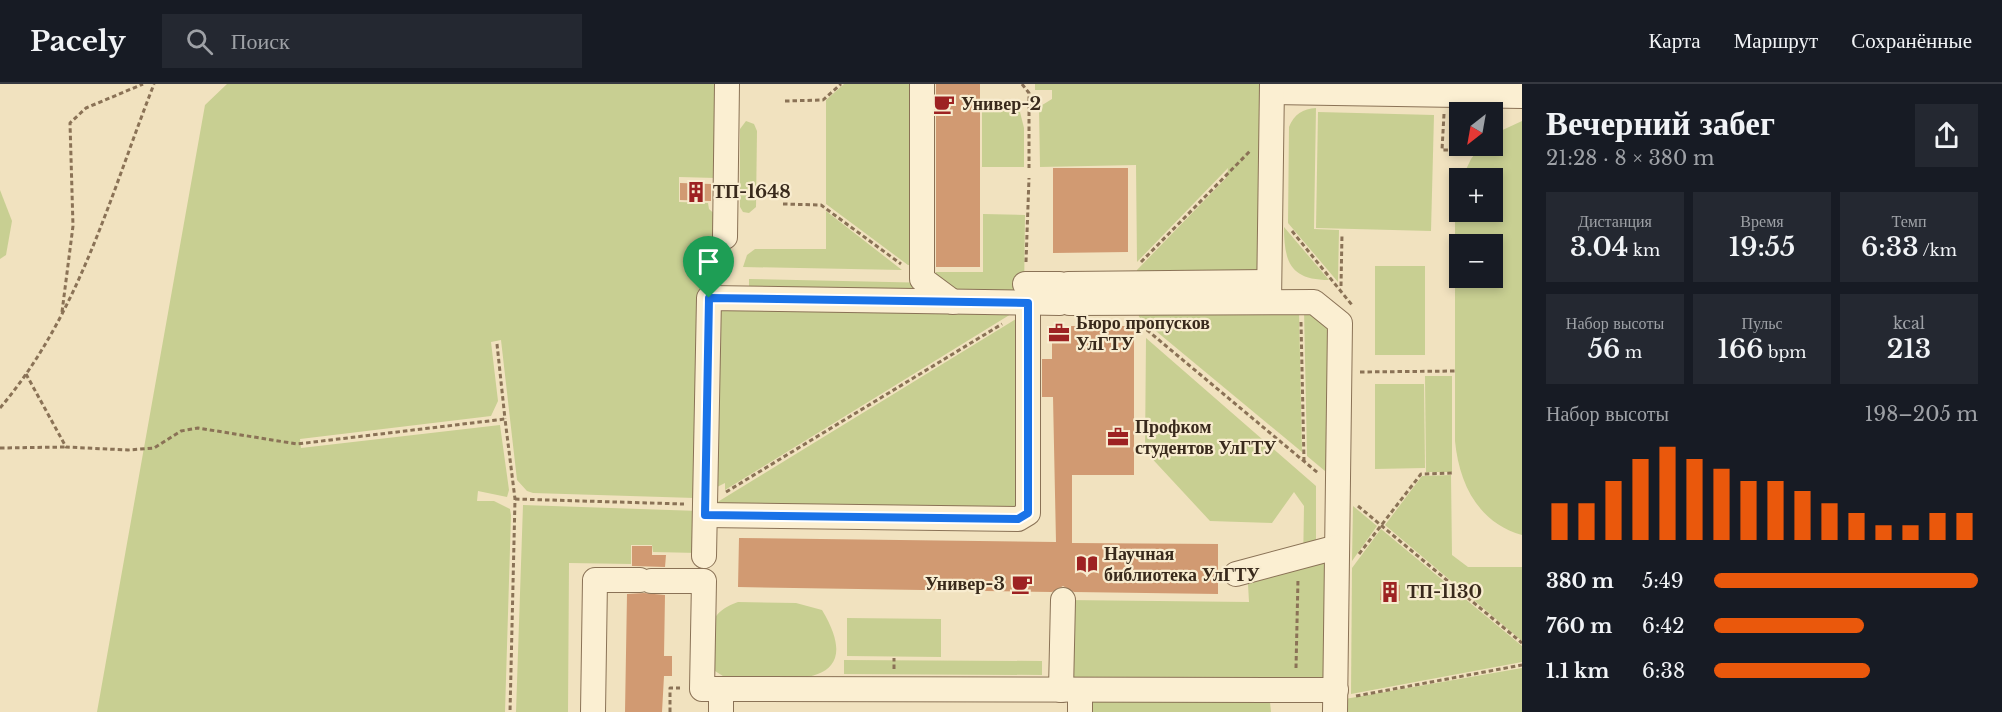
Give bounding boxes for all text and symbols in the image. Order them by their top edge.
search box [162,14,582,68]
text: Pacely [30,24,126,59]
icon: search [183,25,216,58]
text: Поиск [231,28,290,55]
text: Карта [1649,28,1701,54]
text: Маршрут [1734,28,1818,54]
text: Сохранённые [1851,28,1972,54]
cafe icon: Универ-2 [932,92,956,116]
place label: Универ-2 [961,93,1041,115]
north arrow [1449,102,1503,156]
map controls [1449,102,1503,288]
text: Вечерний забег [1546,103,1775,144]
button: share [1915,104,1978,167]
text: 21:28 · 8 × 380 m [1546,146,1714,170]
button: + [1449,168,1503,222]
building icon: ТП-1648 [684,180,708,204]
place label: ТП-1648 [713,181,791,203]
text: Дистанция [1578,211,1652,231]
text: Время [1740,211,1784,231]
text: Темп [1892,211,1926,231]
text: 3.04 [1570,231,1628,263]
text: 19:55 [1729,231,1795,263]
text: 6:33 [1861,231,1919,263]
button: − [1449,234,1503,288]
pin [683,236,734,298]
text: km [1628,240,1660,260]
text: /km [1919,240,1957,260]
icon: arrive [692,245,725,278]
place label: Бюро пропусков УлГТУ [1076,312,1210,355]
text: Набор высоты [1566,313,1664,333]
text: Пульс [1741,313,1783,333]
text: kcal [1893,313,1925,333]
office icon: Бюро пропусков УлГТУ [1047,321,1071,345]
text: 56 [1588,333,1620,365]
text: 166 [1717,333,1763,365]
text: 213 [1887,333,1931,365]
text: m [1620,342,1642,362]
text: bpm [1763,342,1807,362]
text: Набор высоты [1546,402,1669,426]
text: 198–205 m [1864,402,1978,426]
place label: Профком студентов УлГТУ [1135,416,1277,459]
office icon: Профком студентов УлГТУ [1106,425,1130,449]
place label: Научная библиотека УлГТУ [1104,543,1260,586]
library icon: Научная библиотека УлГТУ [1075,552,1099,576]
text: 380 m [1546,569,1614,593]
text: 5:49 [1642,569,1684,593]
cafe icon: Универ-3 [1010,572,1034,596]
place label: Универ-3 [925,573,1005,595]
building icon: ТП-1130 [1378,580,1402,604]
place label: ТП-1130 [1407,581,1482,603]
text: 760 m [1546,614,1612,638]
text: 6:42 [1642,614,1685,638]
text: 1.1 km [1546,659,1609,683]
text: 6:38 [1642,659,1685,683]

